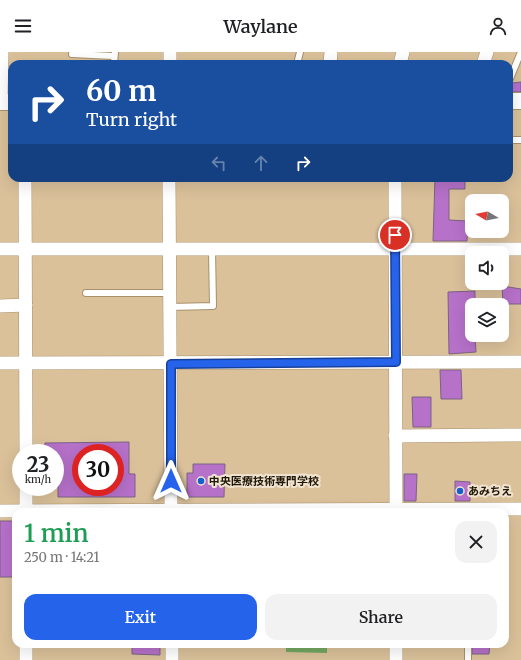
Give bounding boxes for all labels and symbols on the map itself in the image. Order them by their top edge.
north arrow [465,194,509,238]
pin [378,218,412,252]
speed limit sign: 30 [72,444,124,496]
position arrow [150,460,192,502]
place label: 中央医療技術専門学校 [209,474,319,488]
marker: 中央医療技術専門学校 [196,476,206,486]
place label: あみちえ [468,484,512,498]
marker: あみちえ [455,486,465,496]

